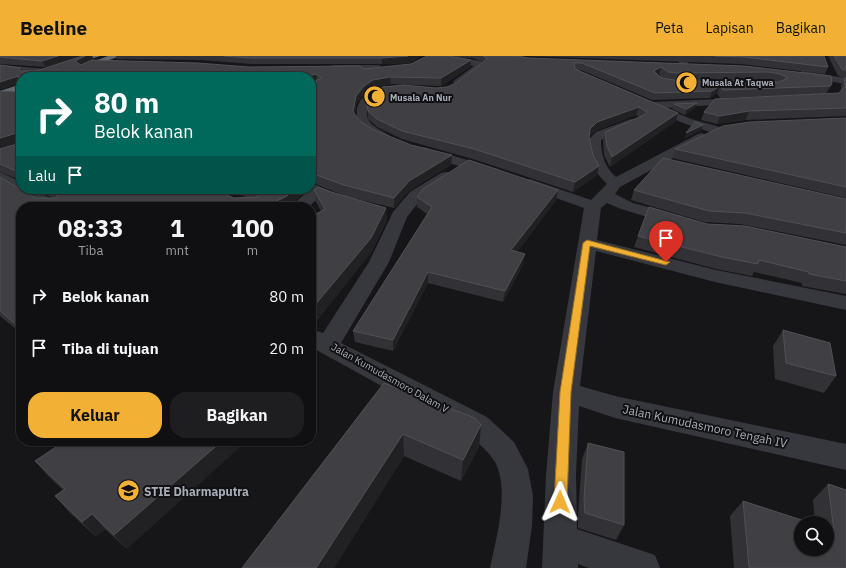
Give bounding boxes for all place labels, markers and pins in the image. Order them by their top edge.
mosque icon: Musala At Taqwa [674,69,700,95]
place label: Musala At Taqwa [702,77,774,88]
mosque icon: Musala An Nur [361,84,387,110]
place label: Musala An Nur [390,92,452,103]
pin [649,221,683,262]
school or university icon: STIE Dharmaputra [115,478,141,504]
place label: STIE Dharmaputra [144,484,249,499]

